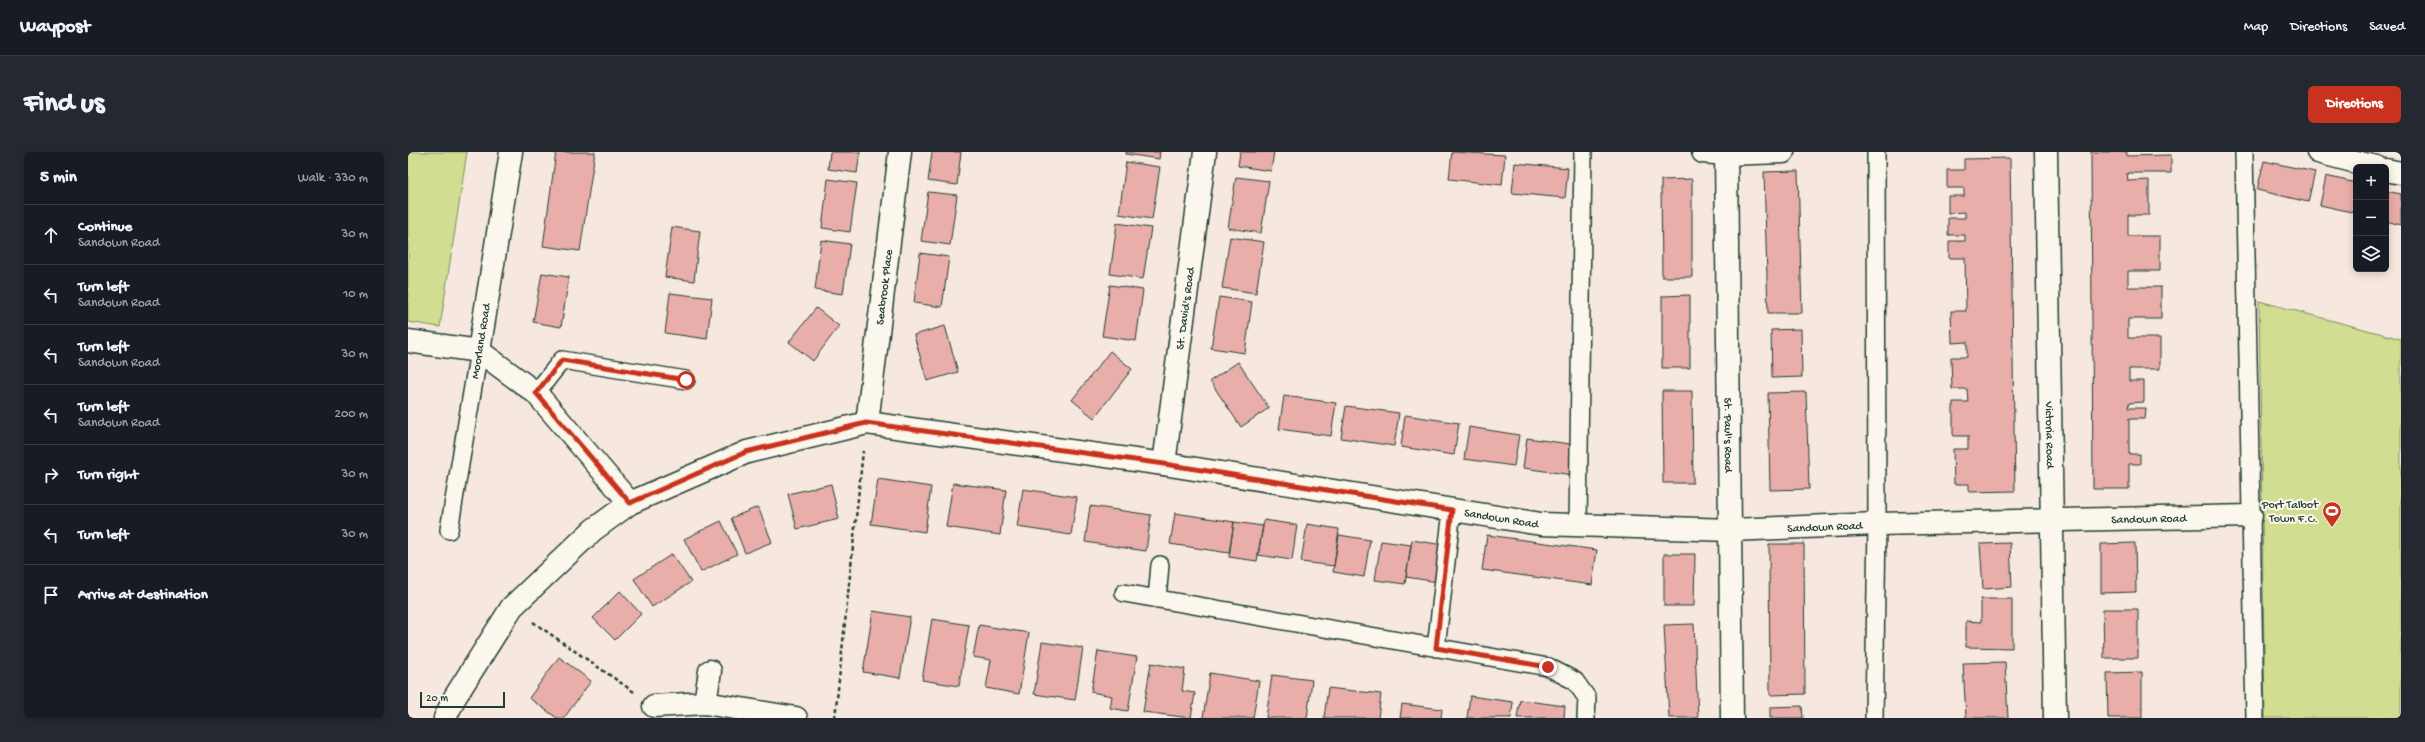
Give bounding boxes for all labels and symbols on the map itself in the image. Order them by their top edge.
street label: Seabrook Place [874,248,897,326]
street label: St. David's Road [1174,266,1199,351]
street label: Moorland Road [469,302,495,380]
route start [677,371,695,389]
street label: St. Paul's Road [1720,397,1734,474]
street label: Victoria Road [2041,400,2056,470]
place label: Port Talbot Town F.C. [2261,499,2319,527]
sports icon: Port Talbot Town F.C. [2321,500,2343,528]
street label: Sandown Road [1463,507,1540,533]
street label: Sandown Road [2111,512,2188,528]
street label: Sandown Road [1787,520,1864,537]
route end [1539,658,1557,676]
scale bar [420,690,505,709]

